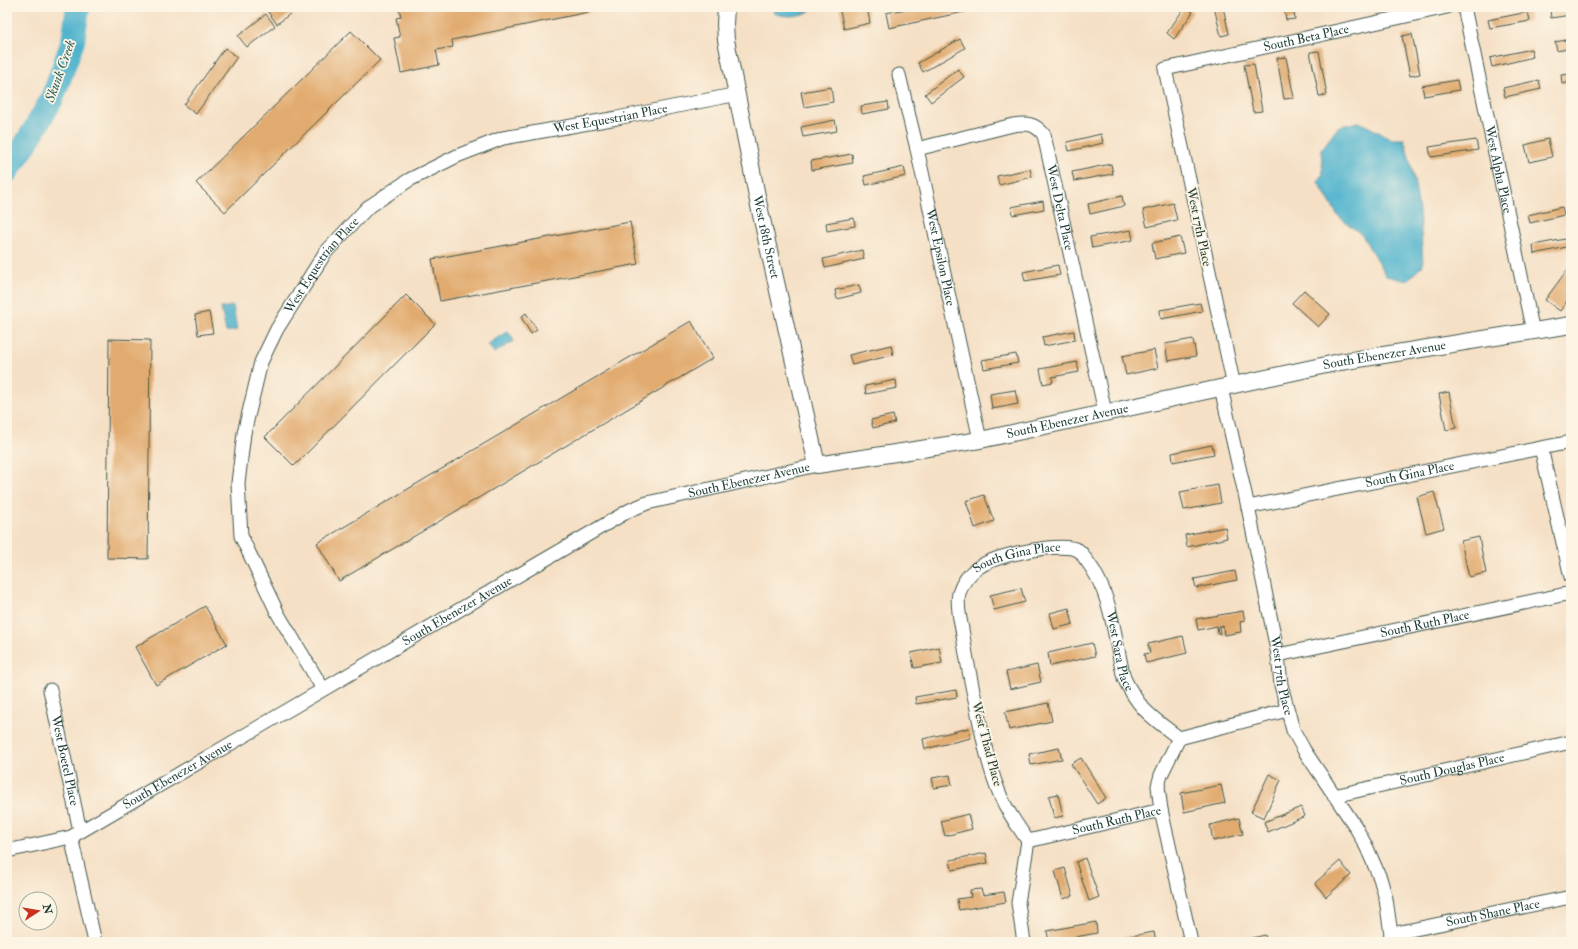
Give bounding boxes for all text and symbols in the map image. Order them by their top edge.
street label: South Beta Place [1262,21,1351,55]
water label: Skunk Creek [41,37,79,105]
street label: West Equestrian Place [551,100,670,137]
street label: West Alpha Place [1481,123,1516,215]
street label: West Delta Place [1043,162,1077,252]
street label: West 17th Place [1183,185,1215,268]
street label: West 18th Street [749,193,783,280]
street label: West Epsilon Place [922,206,959,308]
street label: West Equestrian Place [280,213,363,317]
street label: South Ebenezer Avenue [1322,337,1448,373]
street label: South Ebenezer Avenue [1005,400,1130,442]
street label: South Gina Place [1364,458,1456,491]
street label: South Ebenezer Avenue [687,459,812,502]
street label: South Gina Place [970,539,1061,577]
street label: South Ebenezer Avenue [400,572,515,649]
street label: South Ruth Place [1379,607,1471,641]
street label: West Sara Place [1102,609,1138,695]
street label: West 17th Place [1266,634,1297,718]
street label: West Thad Place [968,699,1006,789]
street label: West Boetel Place [47,713,82,808]
street label: South Ebenezer Avenue [120,736,236,813]
street label: South Douglas Place [1398,749,1506,789]
street label: South Ruth Place [1071,802,1163,838]
north arrow [18,891,58,931]
street label: South Shane Place [1445,896,1542,930]
text: N [40,902,55,916]

